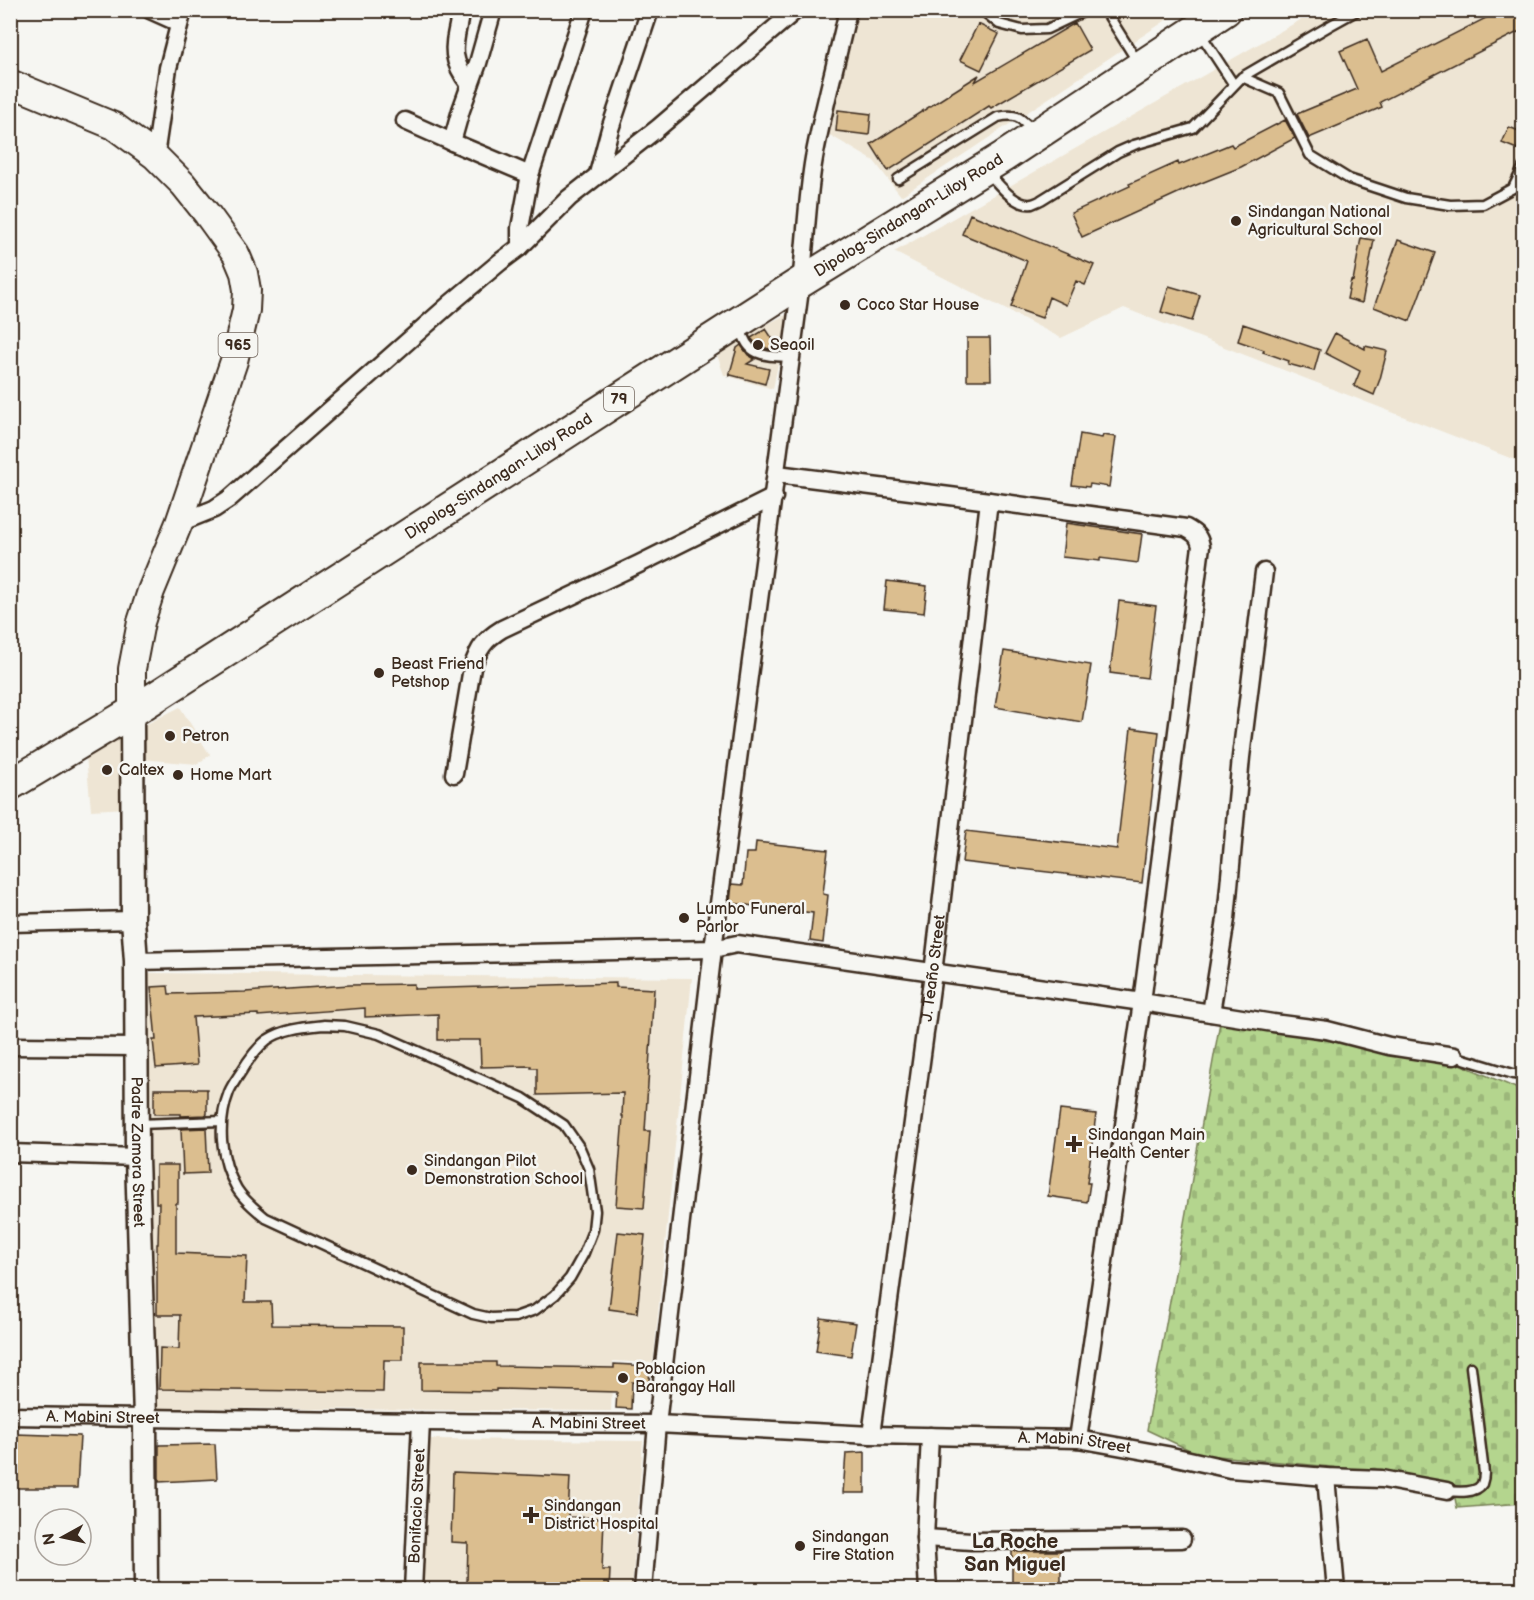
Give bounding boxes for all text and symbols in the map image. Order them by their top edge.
street label: Dipolog-Sindangan-Liloy Road [811,150,1007,281]
place label: Sindangan National Agricultural School [1248,203,1390,240]
marker: Sindangan National Agricultural School [1229,214,1243,228]
place label: Coco Star House [857,296,980,315]
marker: Coco Star House [838,298,852,312]
road number: 965 [218,333,258,357]
place label: Seaoil [770,336,815,355]
marker: Seaoil [751,338,765,352]
road number: 79 [604,387,634,411]
street label: Dipolog-Sindangan-Liloy Road [401,409,596,544]
place label: Beast Friend Petshop [391,655,484,692]
marker: Beast Friend Petshop [372,666,386,680]
place label: Petron [182,727,229,746]
marker: Petron [163,729,177,743]
place label: Caltex [119,761,165,780]
marker: Caltex [100,763,114,777]
place label: Home Mart [190,766,272,785]
marker: Home Mart [171,768,185,782]
place label: Lumbo Funeral Parlor [696,900,805,937]
marker: Lumbo Funeral Parlor [677,911,691,925]
street label: J. Teaño Street [917,914,949,1023]
street label: Padre Zamora Street [127,1076,149,1228]
place label: Sindangan Main Health Center [1088,1126,1205,1163]
marker: Sindangan Main Health Center [1065,1135,1083,1153]
place label: Sindangan Pilot Demonstration School [424,1152,583,1189]
marker: Sindangan Pilot Demonstration School [405,1163,419,1177]
place label: Poblacion Barangay Hall [635,1360,735,1397]
marker: Poblacion Barangay Hall [616,1371,630,1385]
street label: A. Mabini Street [46,1407,160,1428]
street label: A. Mabini Street [532,1413,646,1433]
street label: A. Mabini Street [1018,1428,1132,1458]
street label: Bonifacio Street [405,1448,429,1564]
place label: Sindangan District Hospital [544,1497,658,1534]
marker: Sindangan District Hospital [522,1506,540,1524]
north arrow [33,1507,93,1567]
place label: Sindangan Fire Station [812,1528,894,1565]
district label: La Roche San Miguel [964,1530,1066,1577]
text: N [39,1532,60,1546]
marker: Sindangan Fire Station [793,1539,807,1553]

